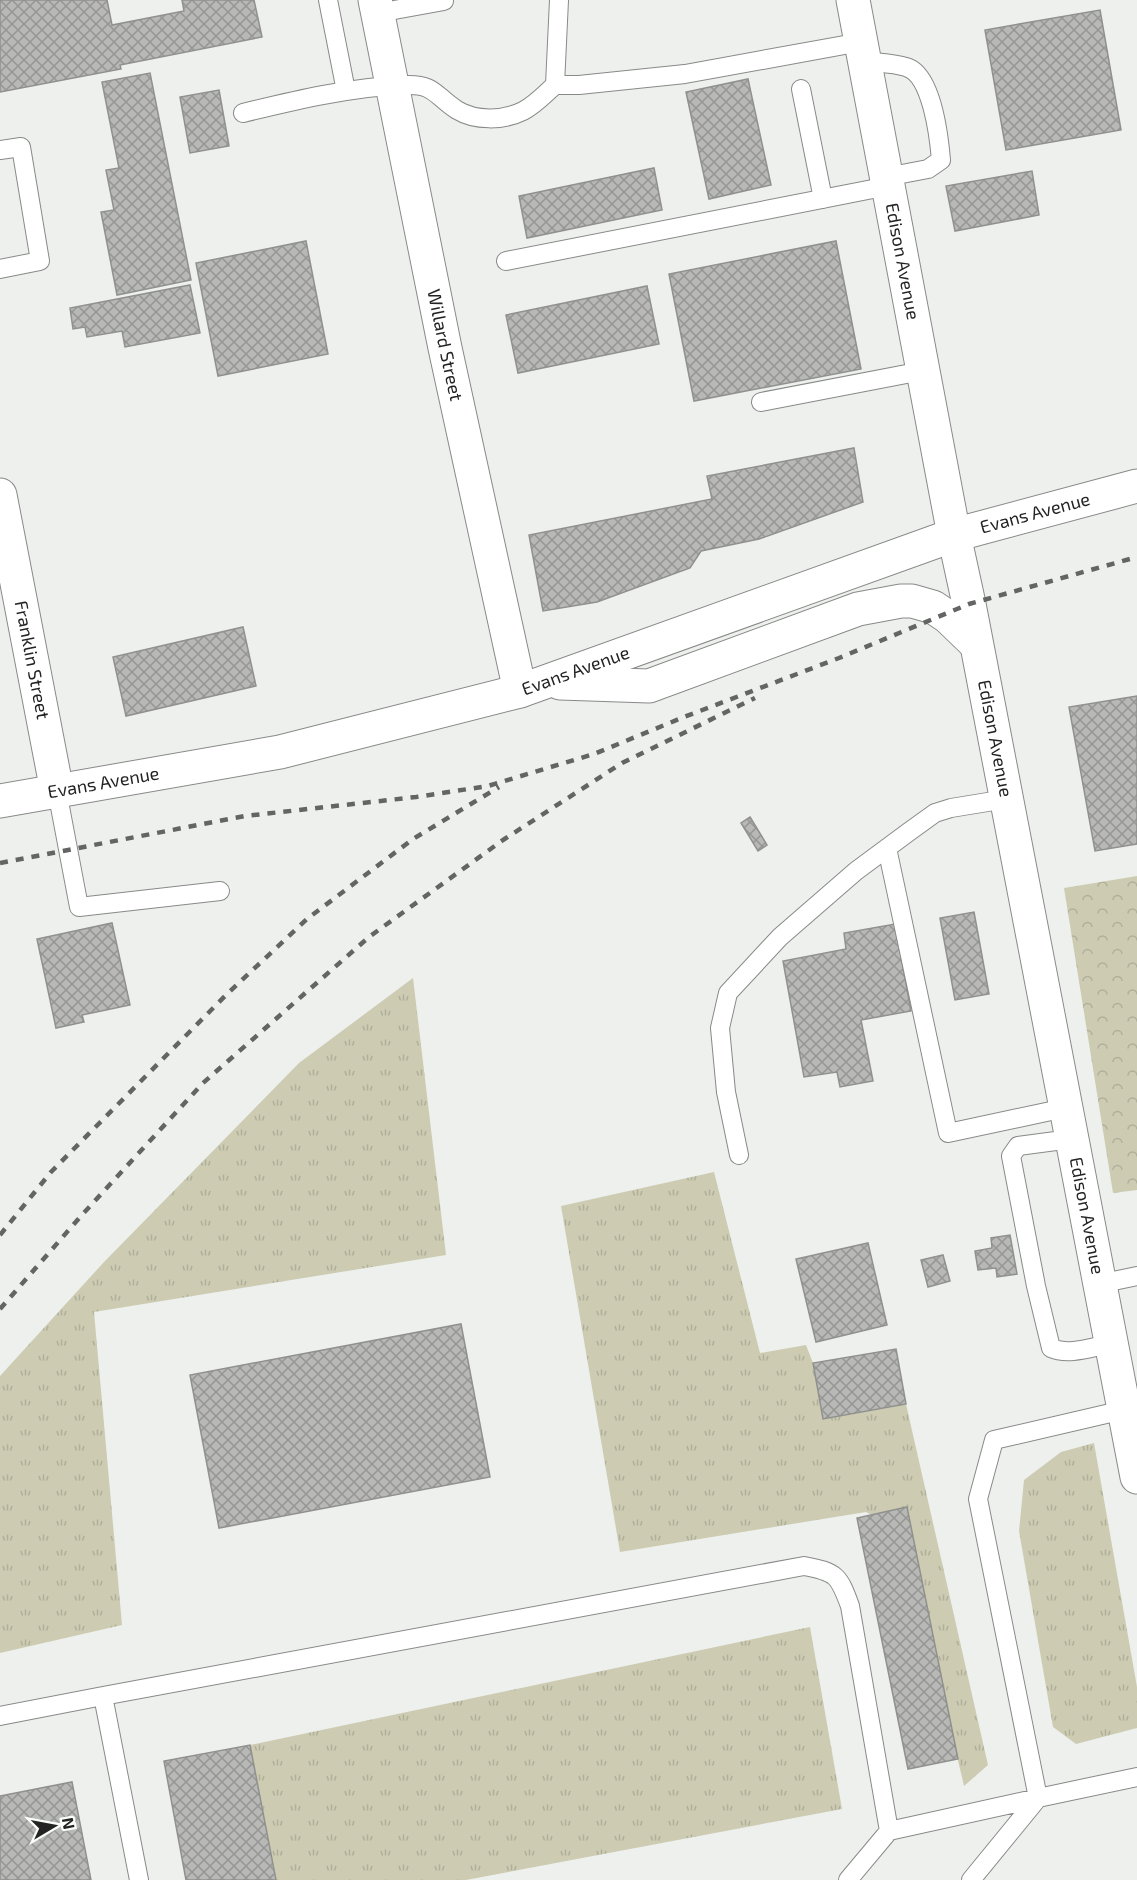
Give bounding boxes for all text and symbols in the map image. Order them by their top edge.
street label: Edison Avenue [882,201,925,322]
street label: Willard Street [423,287,468,403]
street label: Evans Avenue [977,487,1092,538]
street label: Franklin Street [11,599,55,721]
street label: Evans Avenue [518,641,632,700]
street label: Edison Avenue [974,678,1018,799]
street label: Evans Avenue [46,761,161,802]
street label: Edison Avenue [1066,1155,1110,1276]
north arrow [24,1796,84,1856]
text: N [59,1816,80,1831]

